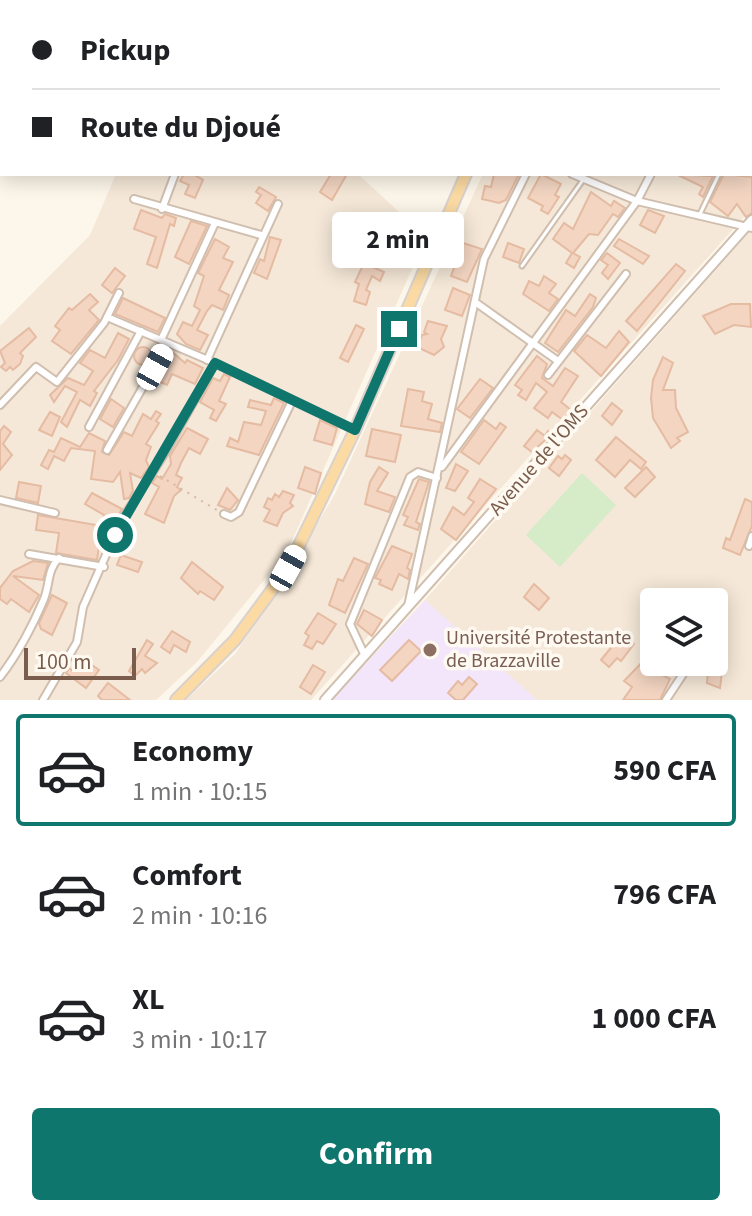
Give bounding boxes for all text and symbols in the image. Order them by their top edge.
text: Pickup [80,29,170,72]
text: Route du Djoué [80,106,281,149]
callout: 2 min [333,213,465,269]
text: 2 min [366,221,430,258]
route end [381,311,417,347]
car [133,340,177,394]
street label: Avenue de l'OMS [483,398,595,522]
route start [97,517,133,553]
car [266,541,310,595]
map controls [640,588,728,676]
button: layers [640,588,728,676]
place label: Université Protestante de Brazzaville [446,624,631,675]
marker: Université Protestante de Brazzaville [421,641,439,659]
scale bar [24,644,136,680]
text: 100 m [36,646,91,678]
text: Economy [132,730,253,773]
icon: car [36,734,108,806]
text: 590 CFA [613,749,716,792]
text: 1 min · 10:15 [132,773,267,810]
text: Comfort [132,854,242,897]
icon: car [36,858,108,930]
text: 796 CFA [613,873,716,916]
text: 2 min · 10:16 [132,897,267,934]
text: XL [132,978,165,1021]
icon: car [36,982,108,1054]
text: 1 000 CFA [591,997,716,1040]
text: 3 min · 10:17 [132,1021,267,1058]
button: Confirm [32,1108,720,1200]

